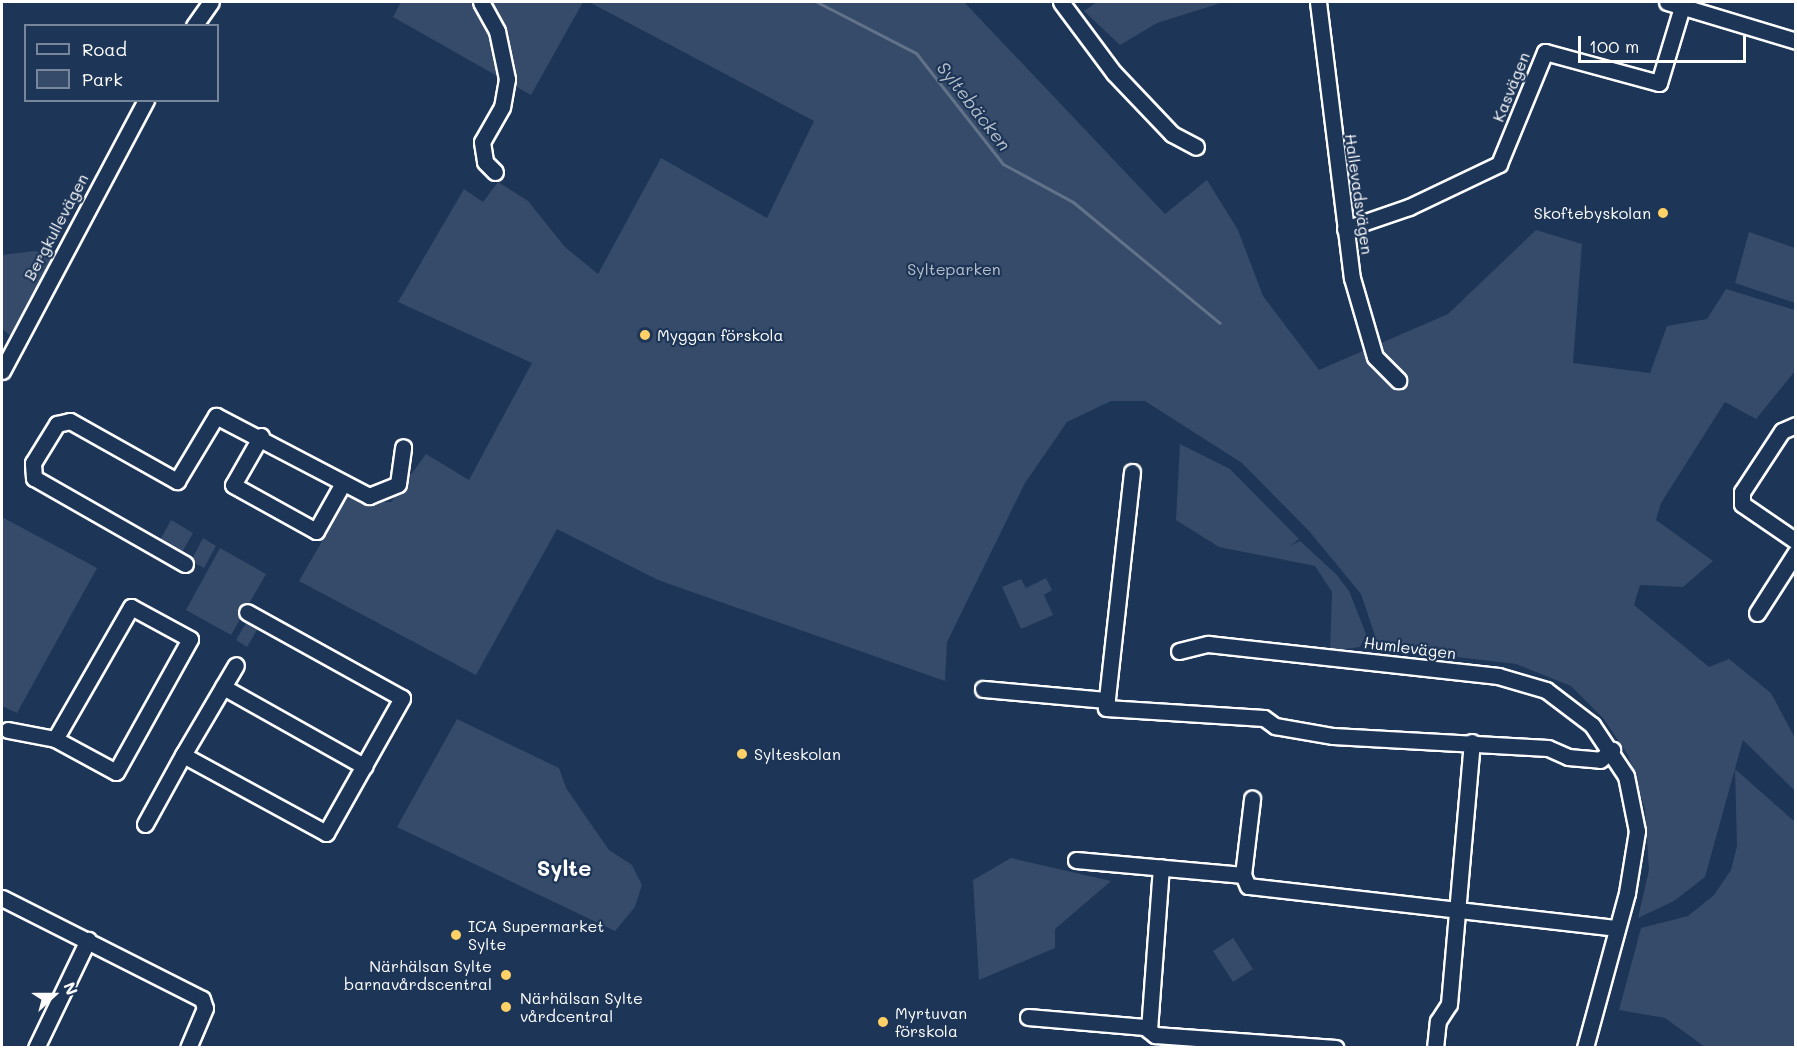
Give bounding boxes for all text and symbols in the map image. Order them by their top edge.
legend [24,24,219,102]
scale bar [1581,24,1749,62]
text: 100 m [1589,34,1639,58]
text: Road [82,37,127,61]
street label: Kasvägen [1488,49,1534,125]
water label: Syltebäcken [933,57,1015,155]
text: Park [82,67,123,91]
street label: Hallevadsvägen [1341,133,1377,255]
street label: Bergkullevägen [20,170,92,284]
place label: Skoftebyskolan [1534,203,1651,223]
marker: Skoftebyskolan [1656,206,1670,220]
park label: Sylteparken [907,259,1001,279]
place label: Myggan förskola [657,325,783,345]
marker: Myggan förskola [638,328,652,342]
street label: Humlevägen [1363,633,1457,663]
place label: Sylteskolan [754,744,841,764]
marker: Sylteskolan [735,747,749,761]
district label: Sylte [537,855,591,881]
place label: ICA Supermarket Sylte [468,916,604,954]
marker: ICA Supermarket Sylte [449,928,463,942]
place label: Närhälsan Sylte barnavårdscentral [344,956,492,994]
north arrow [24,965,84,1025]
marker: Närhälsan Sylte barnavårdscentral [497,966,515,984]
text: N [59,979,83,998]
place label: Närhälsan Sylte vårdcentral [520,988,643,1026]
marker: Närhälsan Sylte vårdcentral [497,998,515,1016]
place label: Myrtuvan förskola [895,1003,967,1041]
marker: Myrtuvan förskola [876,1015,890,1029]

